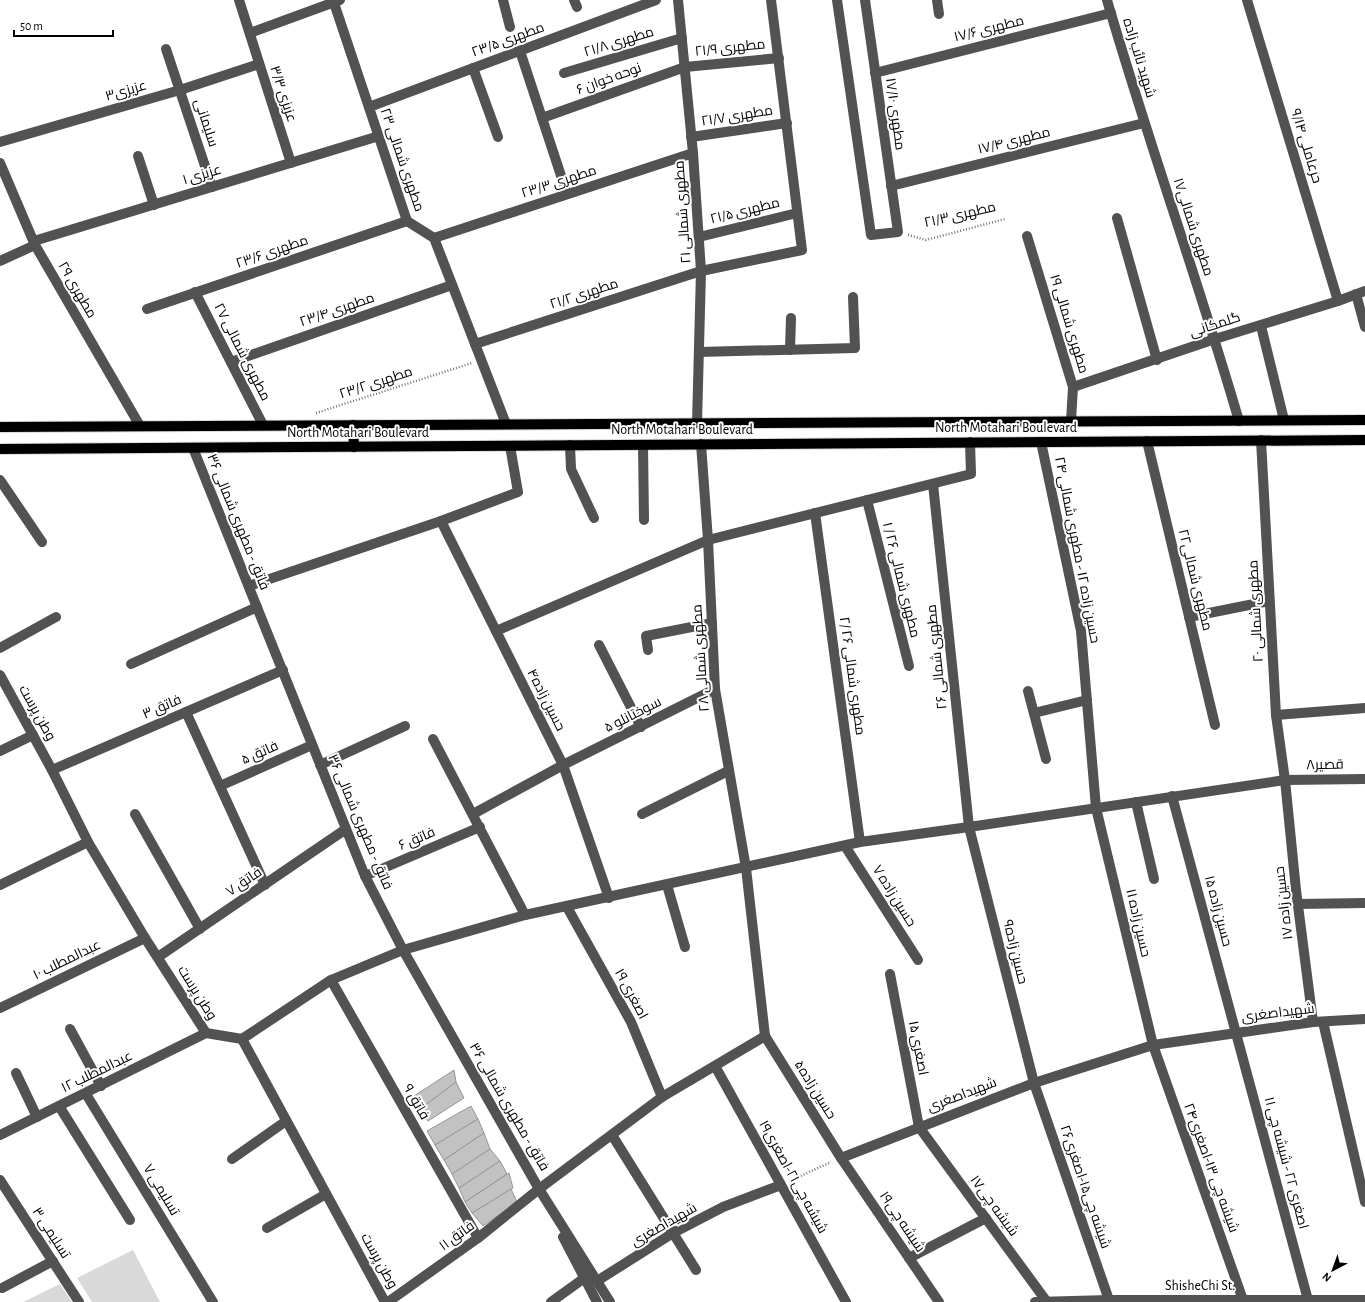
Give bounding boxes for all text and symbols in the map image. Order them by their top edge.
scale bar [14,12,113,38]
street label: مطهری ۱۷/۶ [953,14,1025,44]
street label: شهید نائب زاده [1120,17,1158,99]
text: 50 m [20,20,43,32]
street label: مطهری ۲۳/۵ [470,20,546,60]
street label: مطهری ۲۱/۸ [582,25,656,59]
street label: مطهری ۲۱/۹ [694,37,766,59]
street label: نوحه خوان ۶ [575,61,643,97]
street label: عزیزی ۳/۳ [267,64,299,124]
street label: مطهری ۱۷/۱۰ [883,77,907,151]
street label: عزیزی۳ [104,78,148,104]
street label: سلیمانی [192,97,220,149]
street label: مطهری ۲۱/۷ [700,103,774,129]
street label: مطهری شمالی ۲۳ [378,107,426,213]
street label: حرعاملی ۹/۱۴ [1288,107,1324,185]
street label: مطهری ۱۷/۴ [976,125,1052,157]
street label: مطهری شمالی ۲۱ [672,160,694,264]
street label: عزیزی ۱ [181,163,223,187]
street label: مطهری ۲۳/۳ [520,163,598,201]
street label: مطهری شمالی۱۷ [1171,176,1215,278]
street label: مطهری ۲۱/۵ [709,196,781,226]
street label: مطهری ۲۱/۳ [923,200,997,230]
street label: مطهری ۲۳/۶ [234,233,310,271]
street label: مطهری ۲۹ [55,259,99,321]
street label: مطهری شمالی ۱۹ [1047,273,1091,375]
street label: مطهری ۲۱/۲ [548,276,620,312]
street label: مطهری ۲۳/۴ [298,291,376,329]
street label: مطهری شمالی ۲۷ [211,301,273,403]
street label: گلمکانی [1188,310,1242,340]
street label: مطهری ۲۳/۲ [338,365,414,401]
street label: North Motahari Boulevard [935,421,1077,435]
street label: North Motahari Boulevard [611,423,753,437]
street label: North Motahari Boulevard [287,426,429,440]
street label: فاتق - مطهری شمالی ۳۶ [203,452,272,592]
street label: حسین زاده ۱۲ - مطهری شمالی ۲۴ [1052,456,1102,644]
street label: مطهری شمالی ۲۶ / ۱ [880,521,922,639]
street label: مطهری شمالی۲۲ [1176,528,1214,632]
street label: مطهری شمالی ۲۰ [1246,560,1266,662]
street label: مطهری شمالی ۲۸ [690,604,712,712]
street label: مطهری شمالی ۲۶ [925,604,949,710]
street label: مطهری شمالی ۲۶ /۲ [837,616,867,736]
street label: حسین زاده۴ [524,667,568,733]
street label: وطن پرست [14,683,58,744]
street label: فاتق ۳ [141,693,184,722]
street label: سوختانلو ۵ [602,695,664,735]
street label: فاتق ۵ [239,739,281,768]
street label: فاتق - مطهری شمالی ۳۶ [324,752,395,892]
street label: قصیر۸ [1306,758,1344,772]
street label: فاتق ۶ [397,825,438,854]
street label: حسین زاده ۷ [870,863,918,929]
street label: فاتق ۷ [224,865,265,900]
street label: حسین زاده ۱۷ [1273,866,1295,940]
street label: حسین زاده ۱۵ [1202,874,1234,948]
street label: حسین زاده ۱۱ [1123,888,1153,958]
street label: حسین زاده۹ [1000,918,1030,986]
street label: عبدالمطلب ۱۰ [31,938,103,982]
street label: وطن پرست [173,963,219,1024]
street label: اصغری ۱۹ [612,967,650,1021]
street label: شهیداصغری [1241,1002,1315,1024]
street label: اصغری ۱۵ [906,1020,930,1076]
street label: فاتق - مطهری شمالی ۳۶ [466,1041,551,1174]
street label: عبدالمطلب ۱۲ [59,1049,135,1095]
street label: حسین زاده۵ [792,1058,838,1122]
street label: شهیداصغری [925,1075,999,1115]
street label: فاتق ۹ [399,1082,432,1123]
street label: اصغری ۲۲ - شیشه چی ۱۱ [1260,1095,1310,1231]
street label: شیشه چی ۱۳-اصغری۲۴ [1179,1102,1241,1235]
street label: شیشه چی۲۱-اصغری۱۹ [754,1118,830,1237]
street label: شیشه چی۱۵-اصغری۲۶ [1055,1123,1113,1251]
street label: تسلیمی ۷ [140,1162,182,1218]
street label: شیشه چی۱۷ [966,1173,1021,1240]
street label: شیشه چی۱۹ [875,1189,927,1256]
street label: شهیداصغری [629,1201,699,1249]
street label: تسلیمی ۳ [29,1205,73,1261]
street label: فاتق ۱۱ [437,1219,478,1254]
street label: وطن پرست [356,1231,400,1292]
north arrow [1313,1250,1353,1290]
text: N [1320,1271,1333,1284]
street label: ShisheChi St. [1165,1279,1235,1293]

